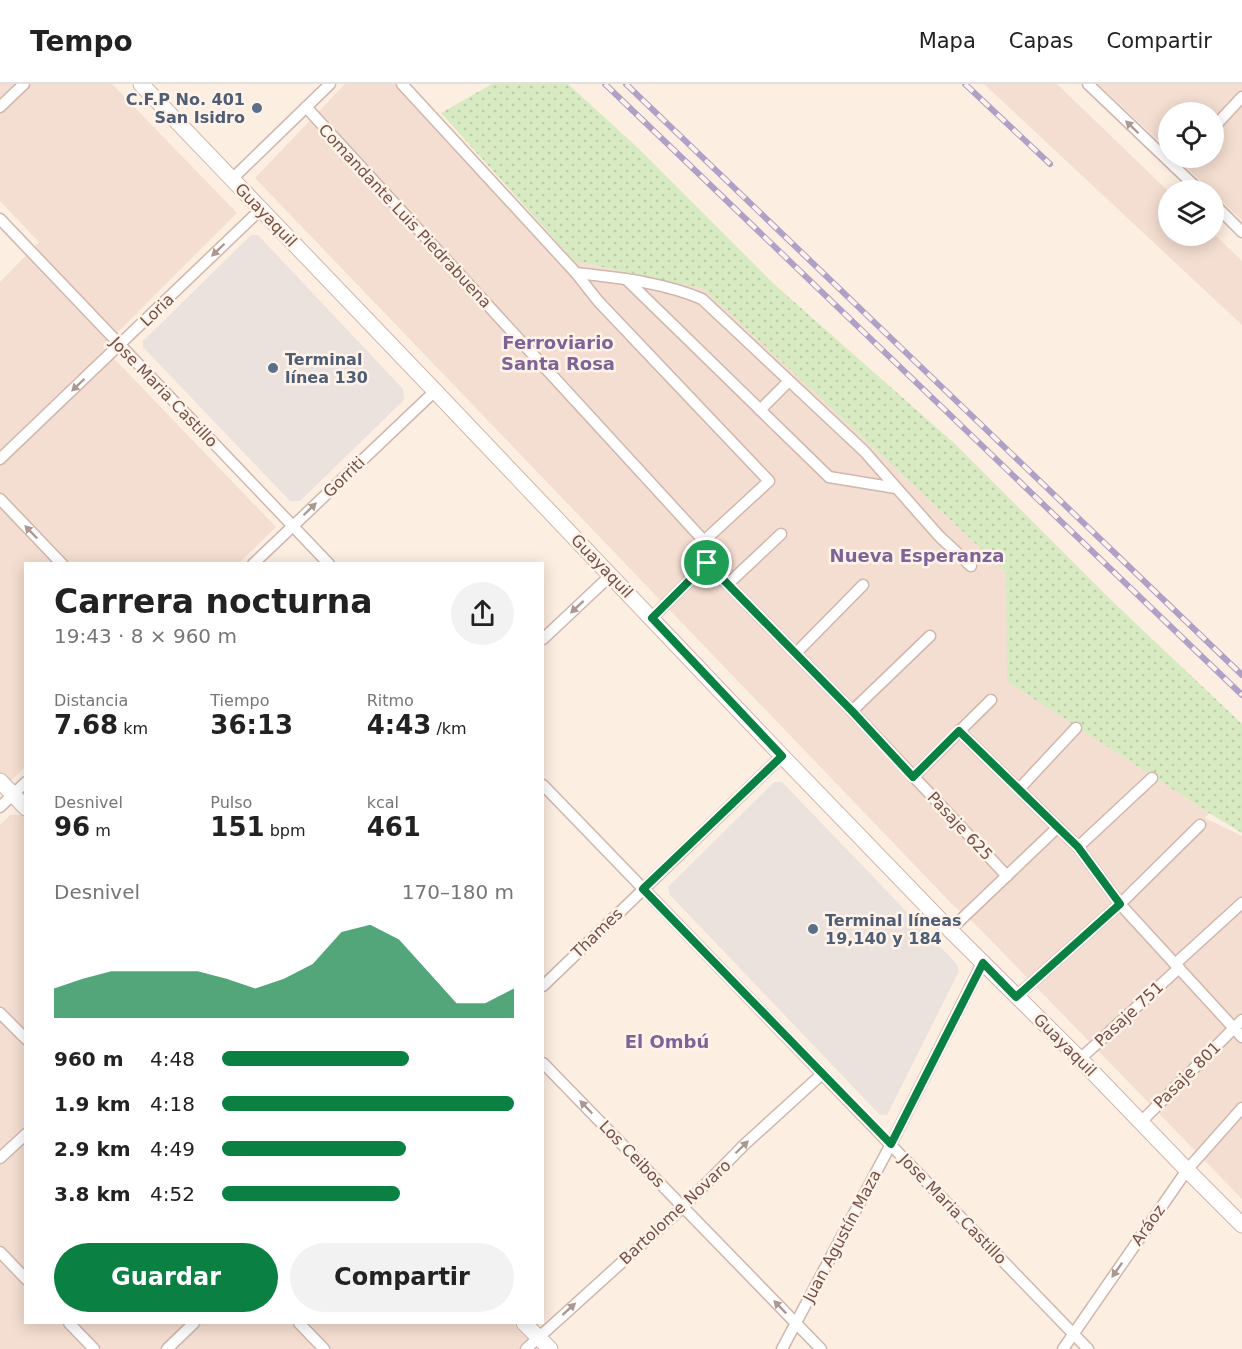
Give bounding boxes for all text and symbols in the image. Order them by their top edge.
text: Tempo [30,25,133,58]
text: Mapa [919,29,976,53]
text: Capas [1009,29,1073,53]
text: Compartir [1106,29,1212,53]
place label: C.F.P No. 401 San Isidro [126,90,245,127]
marker: C.F.P No. 401 San Isidro [250,101,264,115]
map controls [1158,102,1224,246]
button: locate [1158,102,1224,168]
street label: Comandante Luis Piedrabuena [315,120,495,312]
one-way arrow [1126,120,1140,134]
street label: Guayaquil [231,179,301,251]
button: layers [1158,180,1224,246]
one-way arrow [211,243,226,257]
street label: Loria [136,290,178,330]
street label: Jose Maria Castillo [106,332,222,451]
district label: Ferroviario Santa Rosa [501,332,615,374]
place label: Terminal línea 130 [285,350,368,387]
marker: Terminal línea 130 [266,361,280,375]
one-way arrow [70,378,85,392]
street label: Gorriti [319,453,369,501]
one-way arrow [303,502,318,516]
one-way arrow [24,524,38,539]
street label: Guayaquil [567,530,637,602]
pin [681,537,732,588]
district label: Nueva Esperanza [830,545,1004,566]
icon: arrive [690,546,723,579]
text: Carrera nocturna [54,582,372,621]
button: share [451,582,514,645]
one-way arrow [570,600,584,614]
text: 19:43 · 8 × 960 m [54,624,237,648]
text: Distancia [54,691,128,710]
text: Tiempo [210,691,269,710]
text: Ritmo [367,691,414,710]
text: 7.68 [54,710,118,740]
text: 36:13 [210,710,293,740]
text: 4:43 [367,710,431,740]
text: km [118,719,148,738]
text: /km [431,719,467,738]
street label: Pasaje 625 [923,788,997,864]
text: Desnivel [54,793,123,812]
text: Pulso [210,793,252,812]
text: kcal [367,793,399,812]
text: 96 [54,812,90,842]
text: 151 [210,812,265,842]
text: 461 [367,812,421,842]
text: m [90,821,111,840]
text: bpm [265,821,306,840]
text: Desnivel [54,880,140,904]
text: 170–180 m [402,880,514,904]
street label: Thames [567,904,626,963]
place label: Terminal líneas 19,140 y 184 [825,911,961,948]
marker: Terminal líneas 19,140 y 184 [806,922,820,936]
street label: Pasaje 751 [1091,977,1167,1051]
street label: Guayaquil [1030,1010,1100,1080]
district label: El Ombú [625,1031,709,1052]
street label: Pasaje 801 [1150,1038,1224,1112]
text: 960 m [54,1047,124,1071]
text: 4:48 [150,1047,195,1071]
text: 1.9 km [54,1092,131,1116]
text: 4:18 [150,1092,195,1116]
one-way arrow [579,1100,593,1114]
street label: Los Ceibos [595,1117,669,1191]
text: 2.9 km [54,1137,131,1161]
text: 4:49 [150,1137,195,1161]
one-way arrow [735,1141,749,1155]
street label: Jose Maria Castillo [895,1149,1011,1268]
street label: Bartolome Novaro [615,1156,735,1268]
street label: Juan Agustín Maza [799,1167,885,1306]
text: 3.8 km [54,1182,131,1206]
text: 4:52 [150,1182,195,1206]
street label: Aráoz [1127,1201,1169,1249]
button: Guardar [54,1243,278,1312]
button: Compartir [290,1243,514,1312]
one-way arrow [1112,1262,1123,1278]
one-way arrow [774,1300,787,1315]
one-way arrow [562,1302,577,1316]

